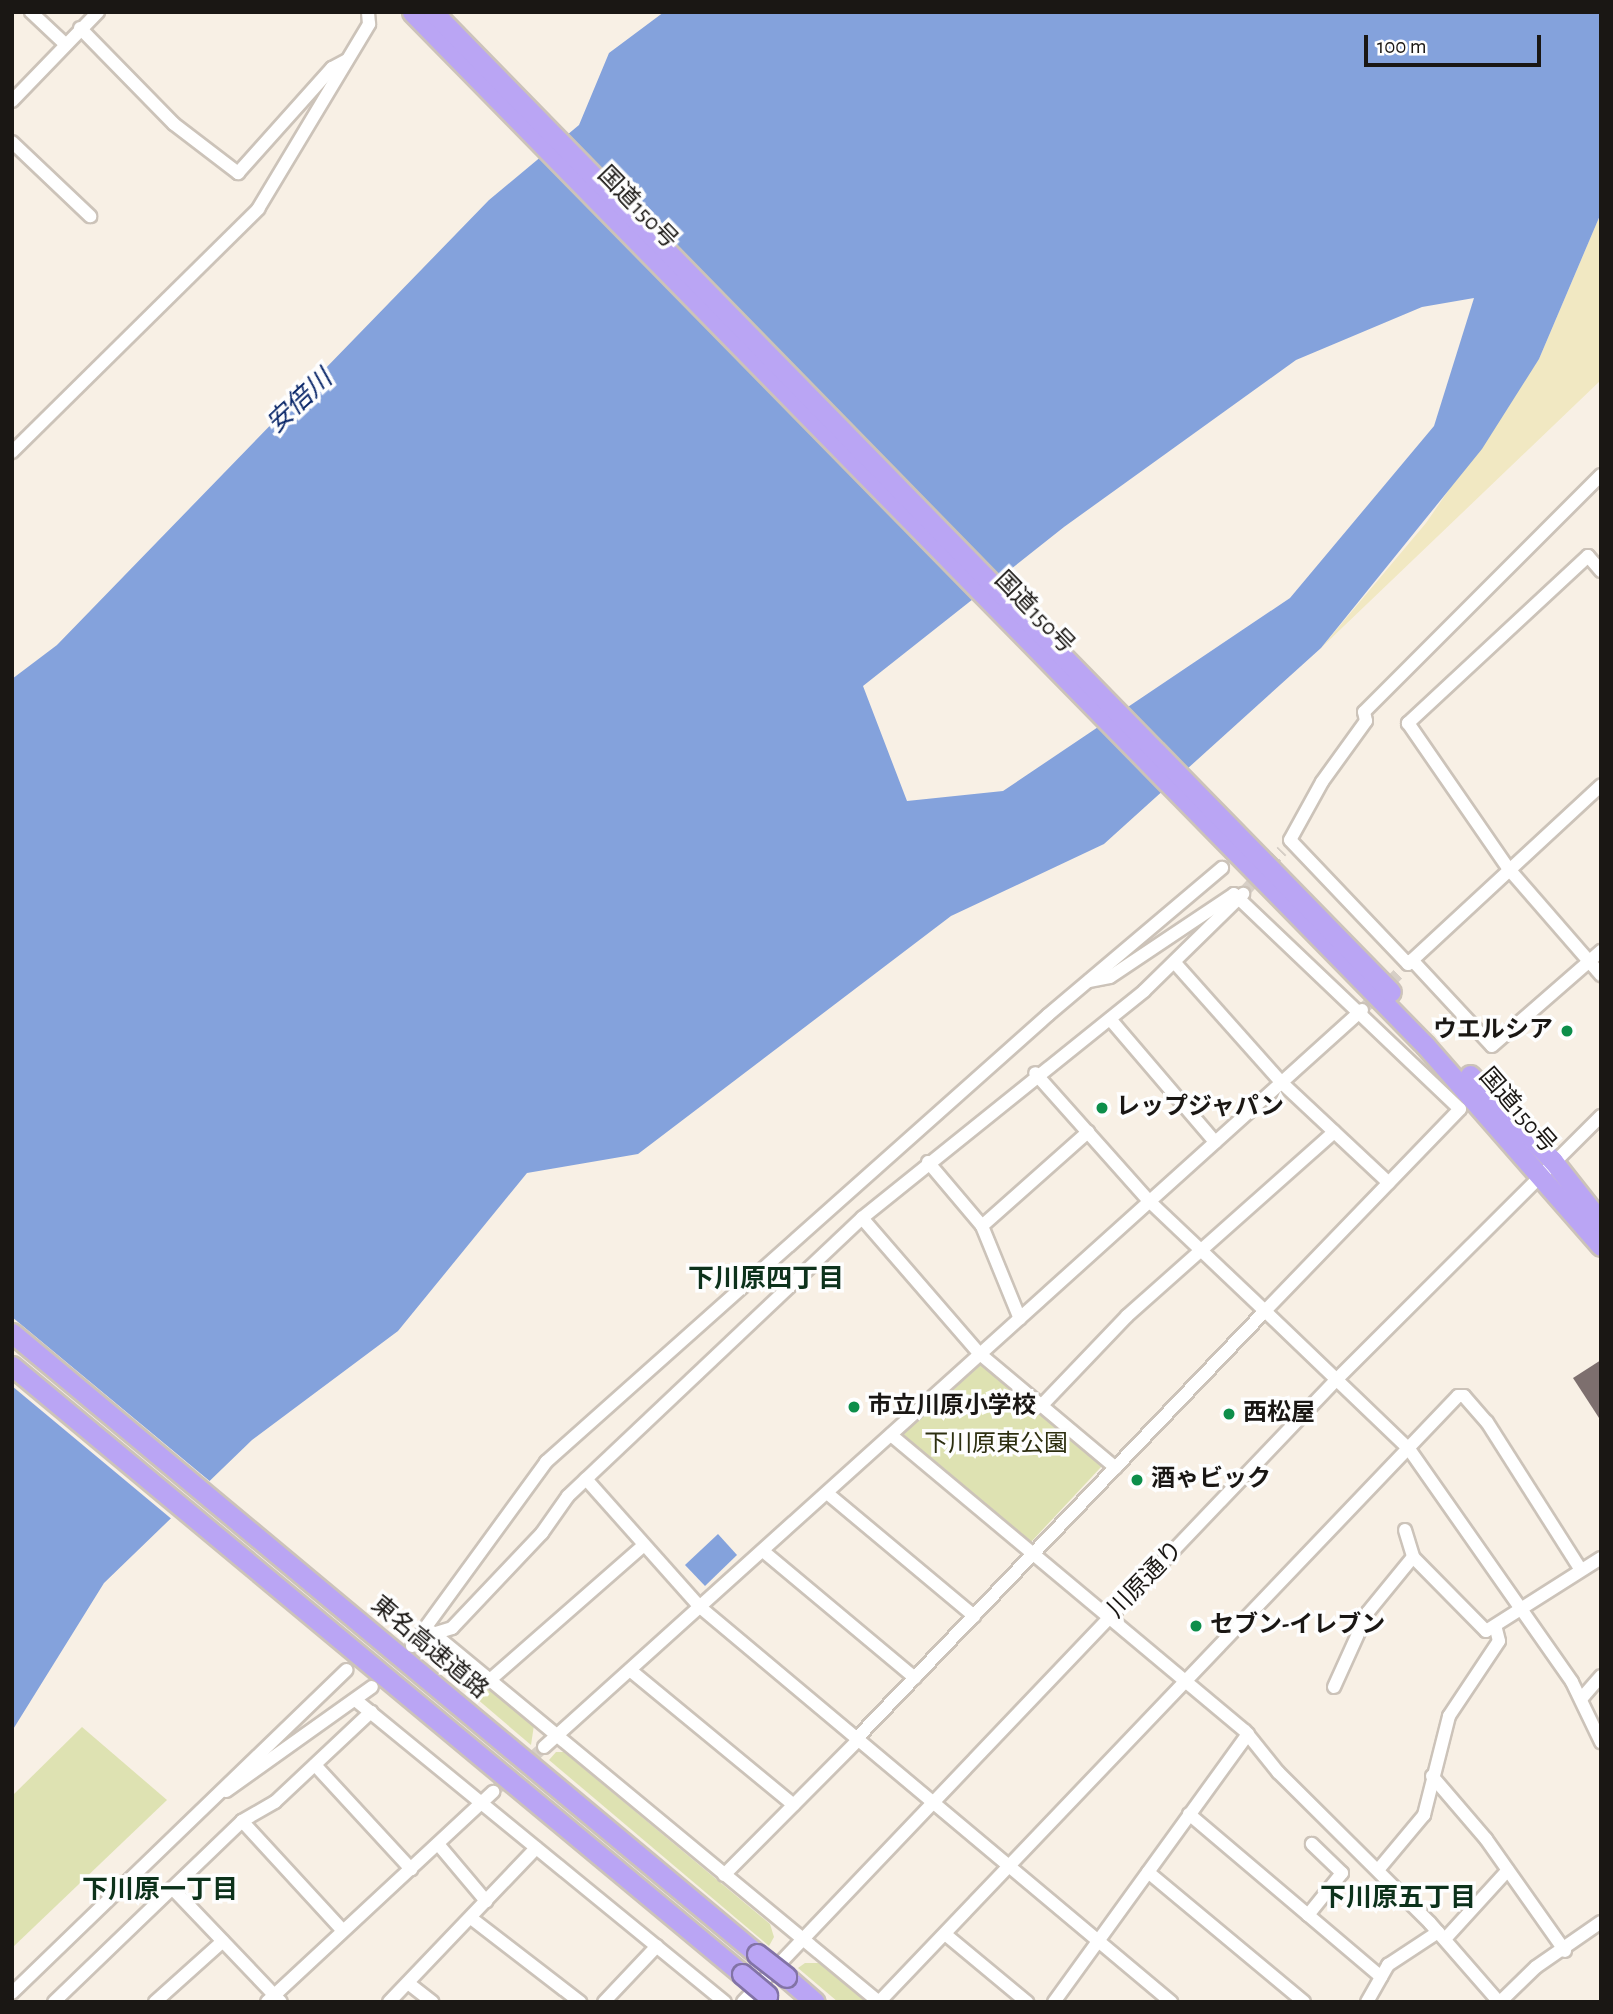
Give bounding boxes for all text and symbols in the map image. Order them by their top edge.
scale bar [1368,21,1545,65]
text: 100 m [1377,36,1427,57]
street label: 国道150号 [591,161,683,255]
water label: 安倍川 [261,364,339,440]
street label: 国道150号 [988,566,1080,660]
place label: ウエルシア [1433,1017,1553,1045]
marker: ウエルシア [1559,1023,1575,1039]
street label: 国道150号 [1472,1063,1562,1159]
place label: レップジャパン [1116,1094,1284,1122]
marker: レップジャパン [1094,1100,1110,1116]
district label: 下川原四丁目 [688,1264,844,1296]
place label: 市立川原小学校 [868,1393,1036,1421]
marker: 市立川原小学校 [846,1399,862,1415]
place label: 西松屋 [1243,1400,1315,1428]
marker: 西松屋 [1221,1406,1237,1422]
park label: 下川原東公園 [924,1431,1068,1459]
place label: 酒ゃビック [1151,1466,1271,1494]
marker: 酒ゃビック [1129,1472,1145,1488]
street label: 川原通り [1102,1535,1190,1625]
street label: 東名高速道路 [365,1591,493,1705]
place label: セブン-イレブン [1210,1612,1385,1640]
marker: セブン-イレブン [1188,1618,1204,1634]
district label: 下川原一丁目 [82,1875,238,1907]
district label: 下川原五丁目 [1320,1883,1476,1915]

